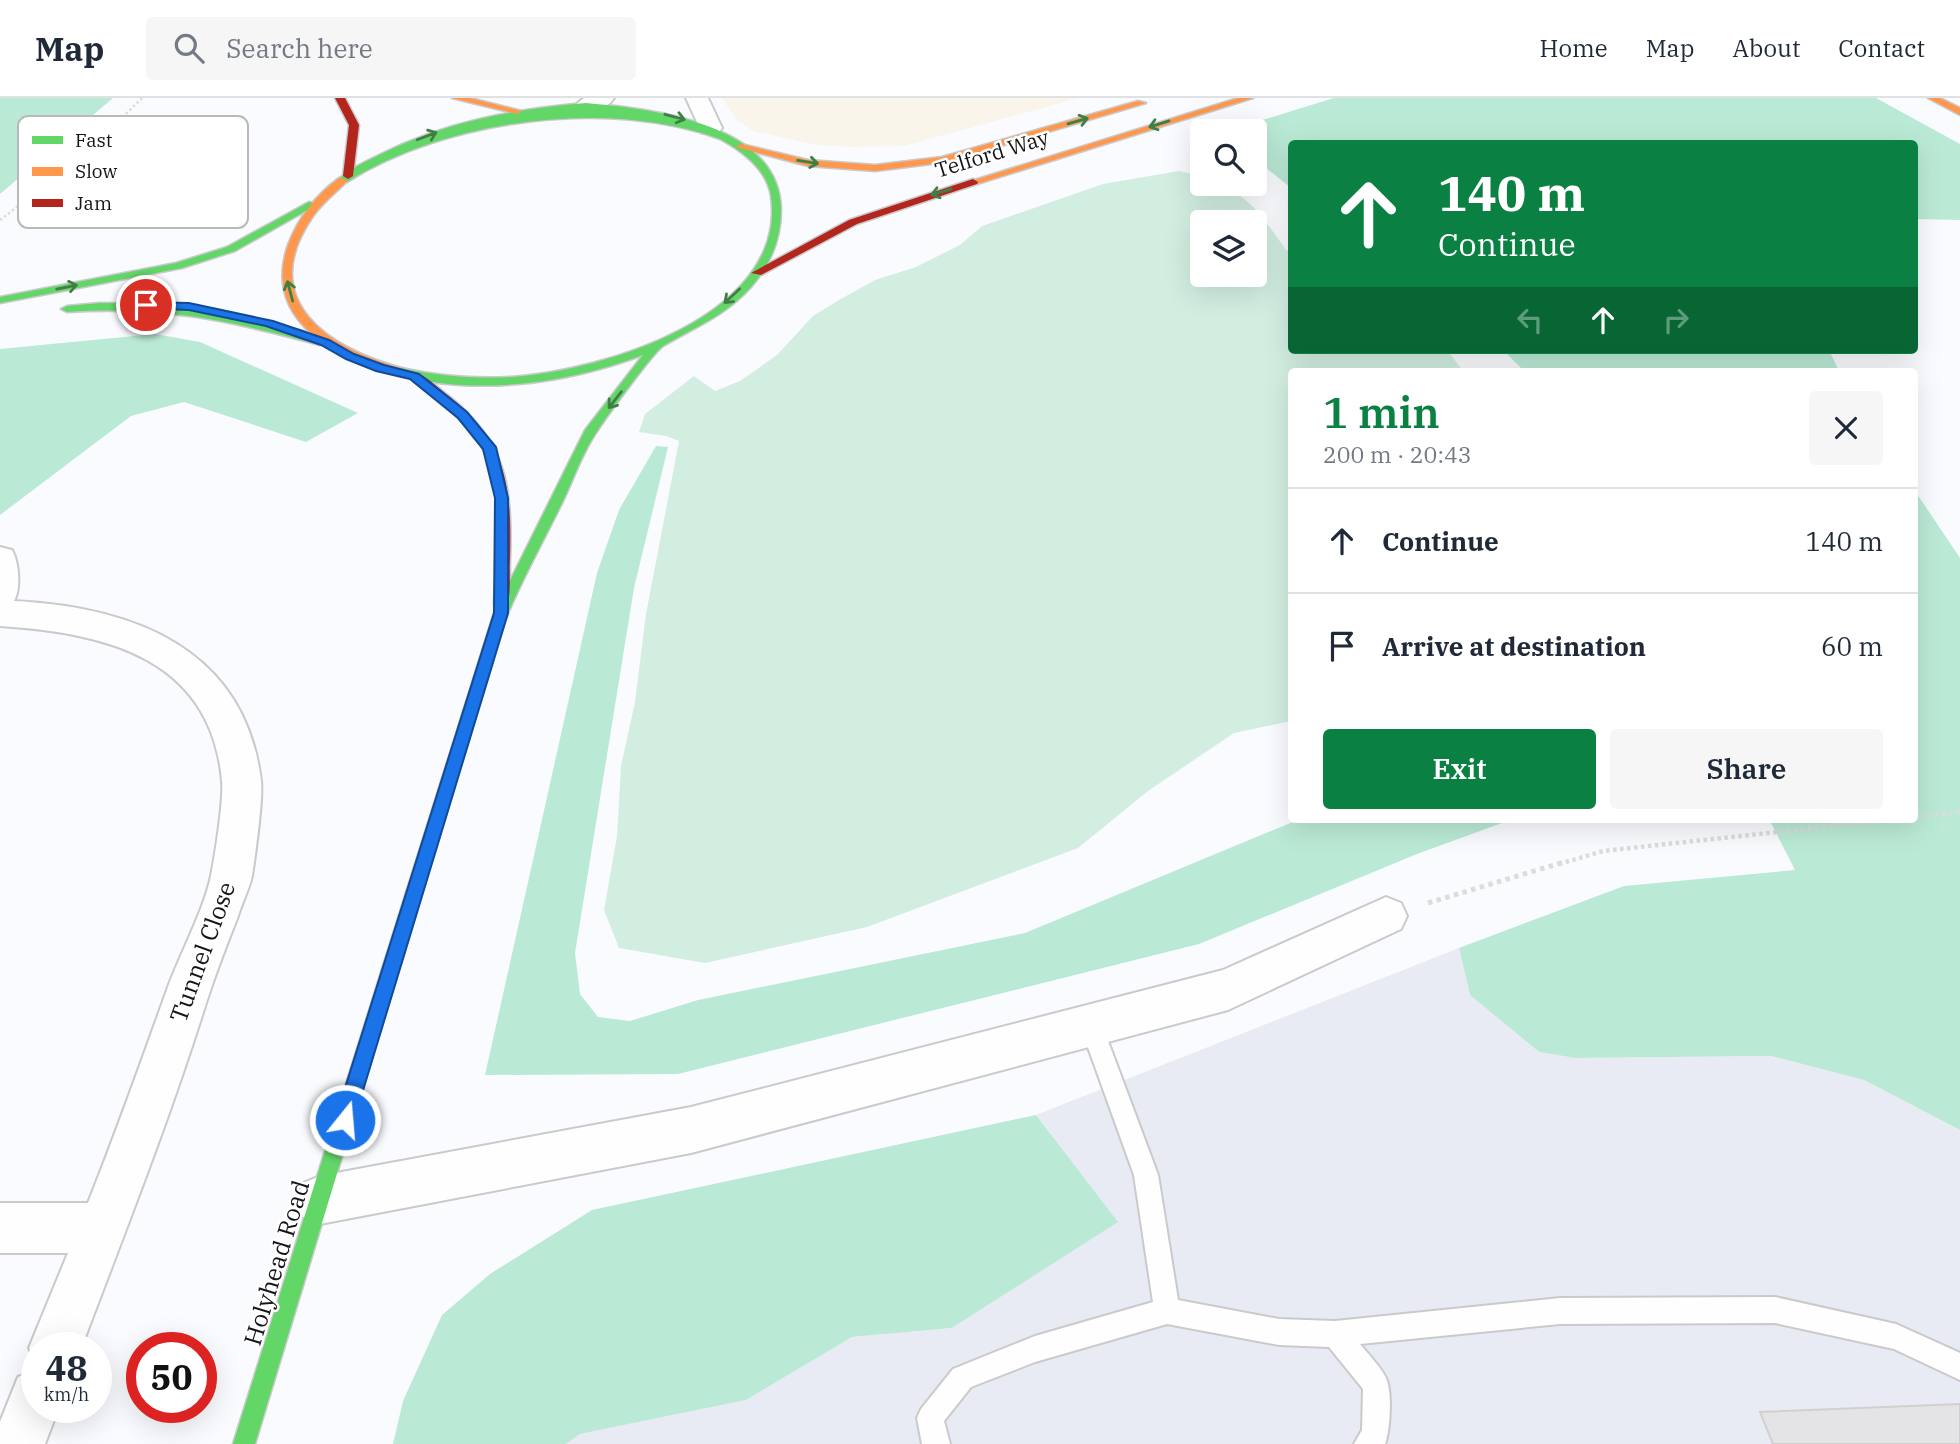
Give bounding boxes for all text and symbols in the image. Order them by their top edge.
search box [146,17,636,80]
text: Map [35,27,104,70]
icon: search [170,29,208,67]
text: Search here [226,31,373,65]
text: Home [1540,32,1608,64]
text: Map [1646,32,1694,64]
text: About [1732,32,1800,64]
text: Contact [1838,32,1925,64]
one-way arrow [663,112,685,125]
one-way arrow [1066,113,1088,126]
legend [18,116,248,228]
one-way arrow [1148,119,1170,132]
map controls [1190,119,1267,287]
button: search [1190,119,1267,196]
street label: Telford Way [931,122,1053,184]
text: Fast [75,128,113,152]
one-way arrow [416,128,438,141]
one-way arrow [796,156,819,169]
text: Slow [75,159,117,183]
text: 140 m [1438,161,1585,224]
icon: ahead [1323,168,1414,259]
one-way arrow [931,186,953,199]
text: Jam [75,191,112,215]
button: layers [1190,210,1267,287]
text: Continue [1438,223,1576,265]
pin [116,275,176,335]
one-way arrow [55,280,78,294]
one-way arrow [282,280,295,302]
icon: arrive [127,286,165,324]
one-way arrow [724,288,741,305]
icon: left [1511,301,1549,339]
icon: ahead [1584,301,1622,339]
icon: right [1657,301,1695,339]
text: 1 min [1323,385,1440,440]
one-way arrow [607,390,622,408]
button: close [1809,391,1883,465]
text: 200 m · 20:43 [1323,439,1472,469]
icon: ahead [1323,522,1361,560]
text: Continue [1382,524,1499,558]
text: 140 m [1805,524,1883,558]
icon: arrive [1323,627,1361,665]
text: Arrive at destination [1382,629,1646,663]
text: 60 m [1821,629,1883,663]
button: Exit [1323,729,1596,809]
button: Share [1610,729,1883,809]
street label: Tunnel Close [162,877,242,1026]
position arrow [308,1083,382,1157]
street label: Holyhead Road [236,1176,316,1349]
speed limit sign: 50 [126,1332,217,1423]
text: 48 [45,1345,88,1391]
text: km/h [44,1383,89,1406]

